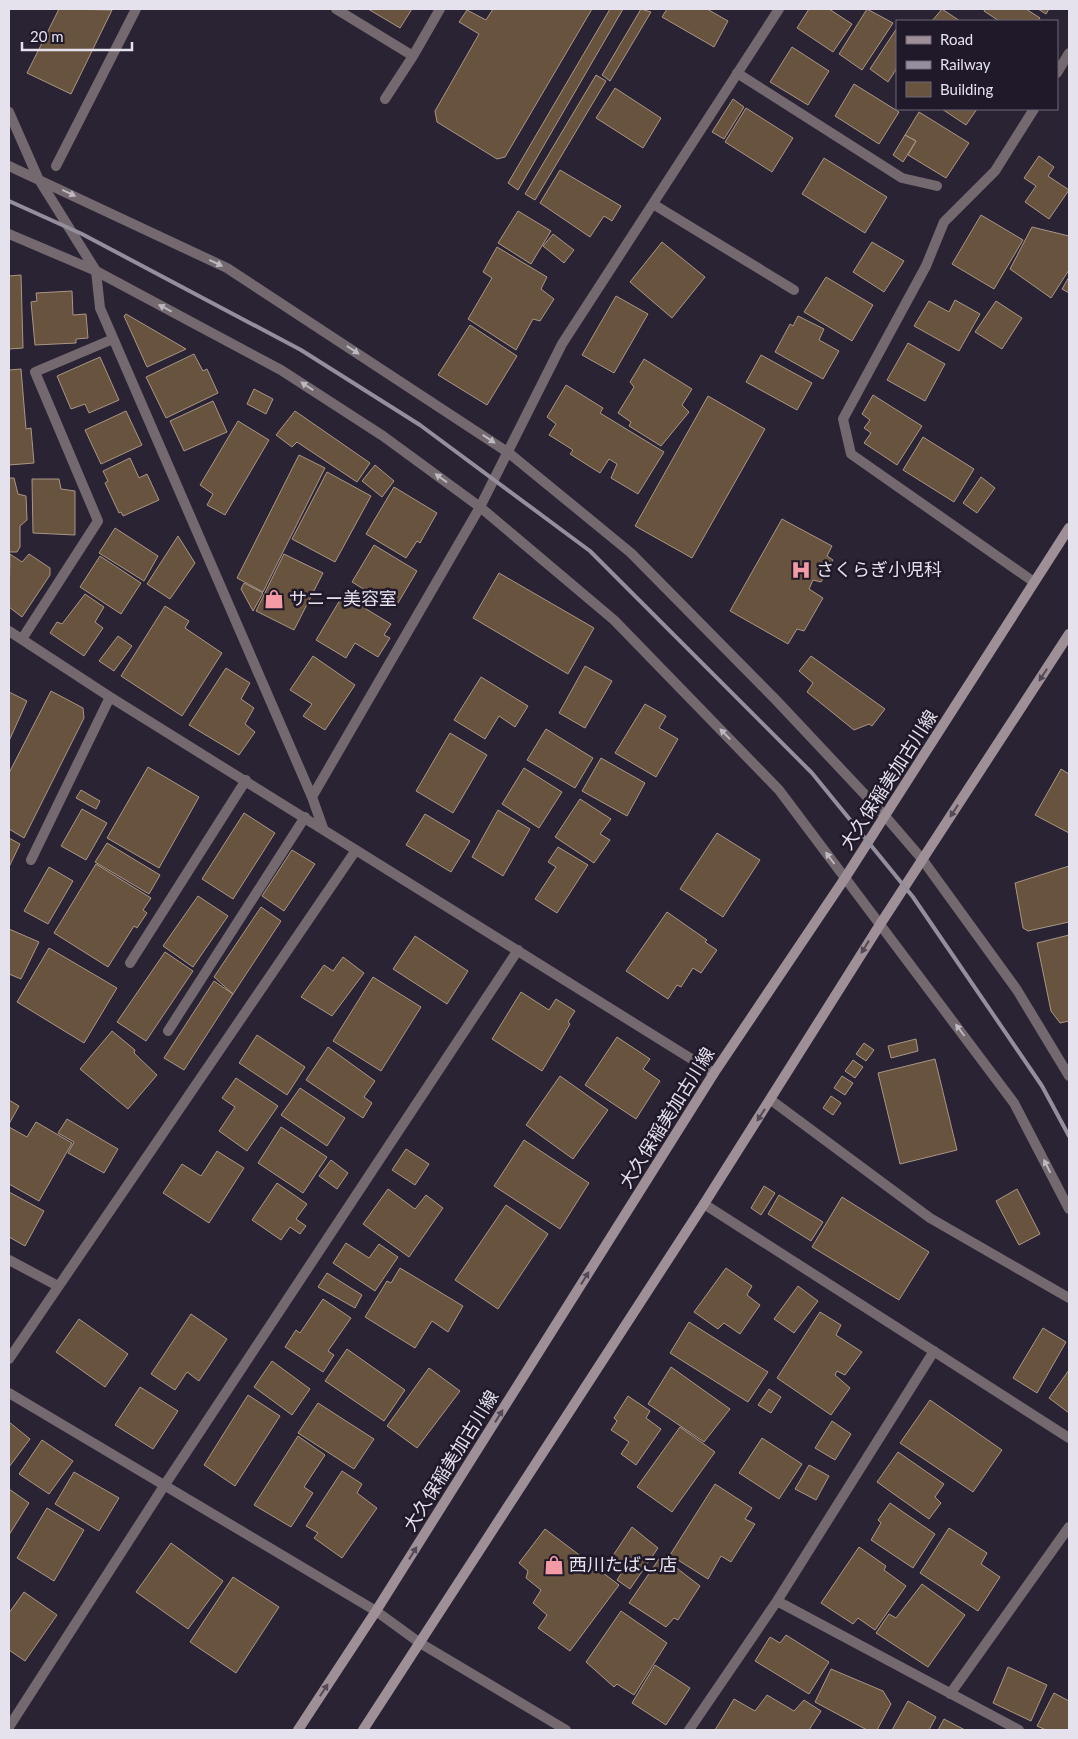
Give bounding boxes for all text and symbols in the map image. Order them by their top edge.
scale bar [22,20,132,52]
legend [896,20,1058,110]
text: 20 m [30,27,64,45]
text: Road [940,30,973,48]
text: Railway [940,55,991,73]
text: Building [940,80,993,98]
one-way arrow [62,189,76,197]
one-way arrow [209,259,223,267]
one-way arrow [158,304,172,312]
one-way arrow [346,346,359,355]
one-way arrow [300,382,314,391]
one-way arrow [482,435,495,444]
one-way arrow [434,473,448,483]
place label: さくらぎ小児科 [816,558,942,580]
hospital icon: さくらぎ小児科 [790,559,812,581]
place label: サニー美容室 [289,587,397,609]
shop icon: サニー美容室 [263,588,285,610]
one-way arrow [1038,668,1047,681]
street label: 大久保稲美加古川線 [835,706,942,853]
one-way arrow [720,729,732,741]
one-way arrow [949,804,959,818]
one-way arrow [825,852,836,865]
one-way arrow [861,940,870,954]
one-way arrow [955,1023,965,1036]
street label: 大久保稲美加古川線 [614,1043,718,1192]
one-way arrow [756,1108,766,1121]
one-way arrow [1043,1159,1051,1173]
one-way arrow [581,1271,590,1284]
street label: 大久保稲美加古川線 [398,1386,502,1535]
one-way arrow [494,1409,504,1422]
one-way arrow [408,1547,417,1560]
place label: 西川たばこ店 [569,1553,677,1575]
shop icon: 西川たばこ店 [543,1554,565,1576]
one-way arrow [320,1683,329,1696]

